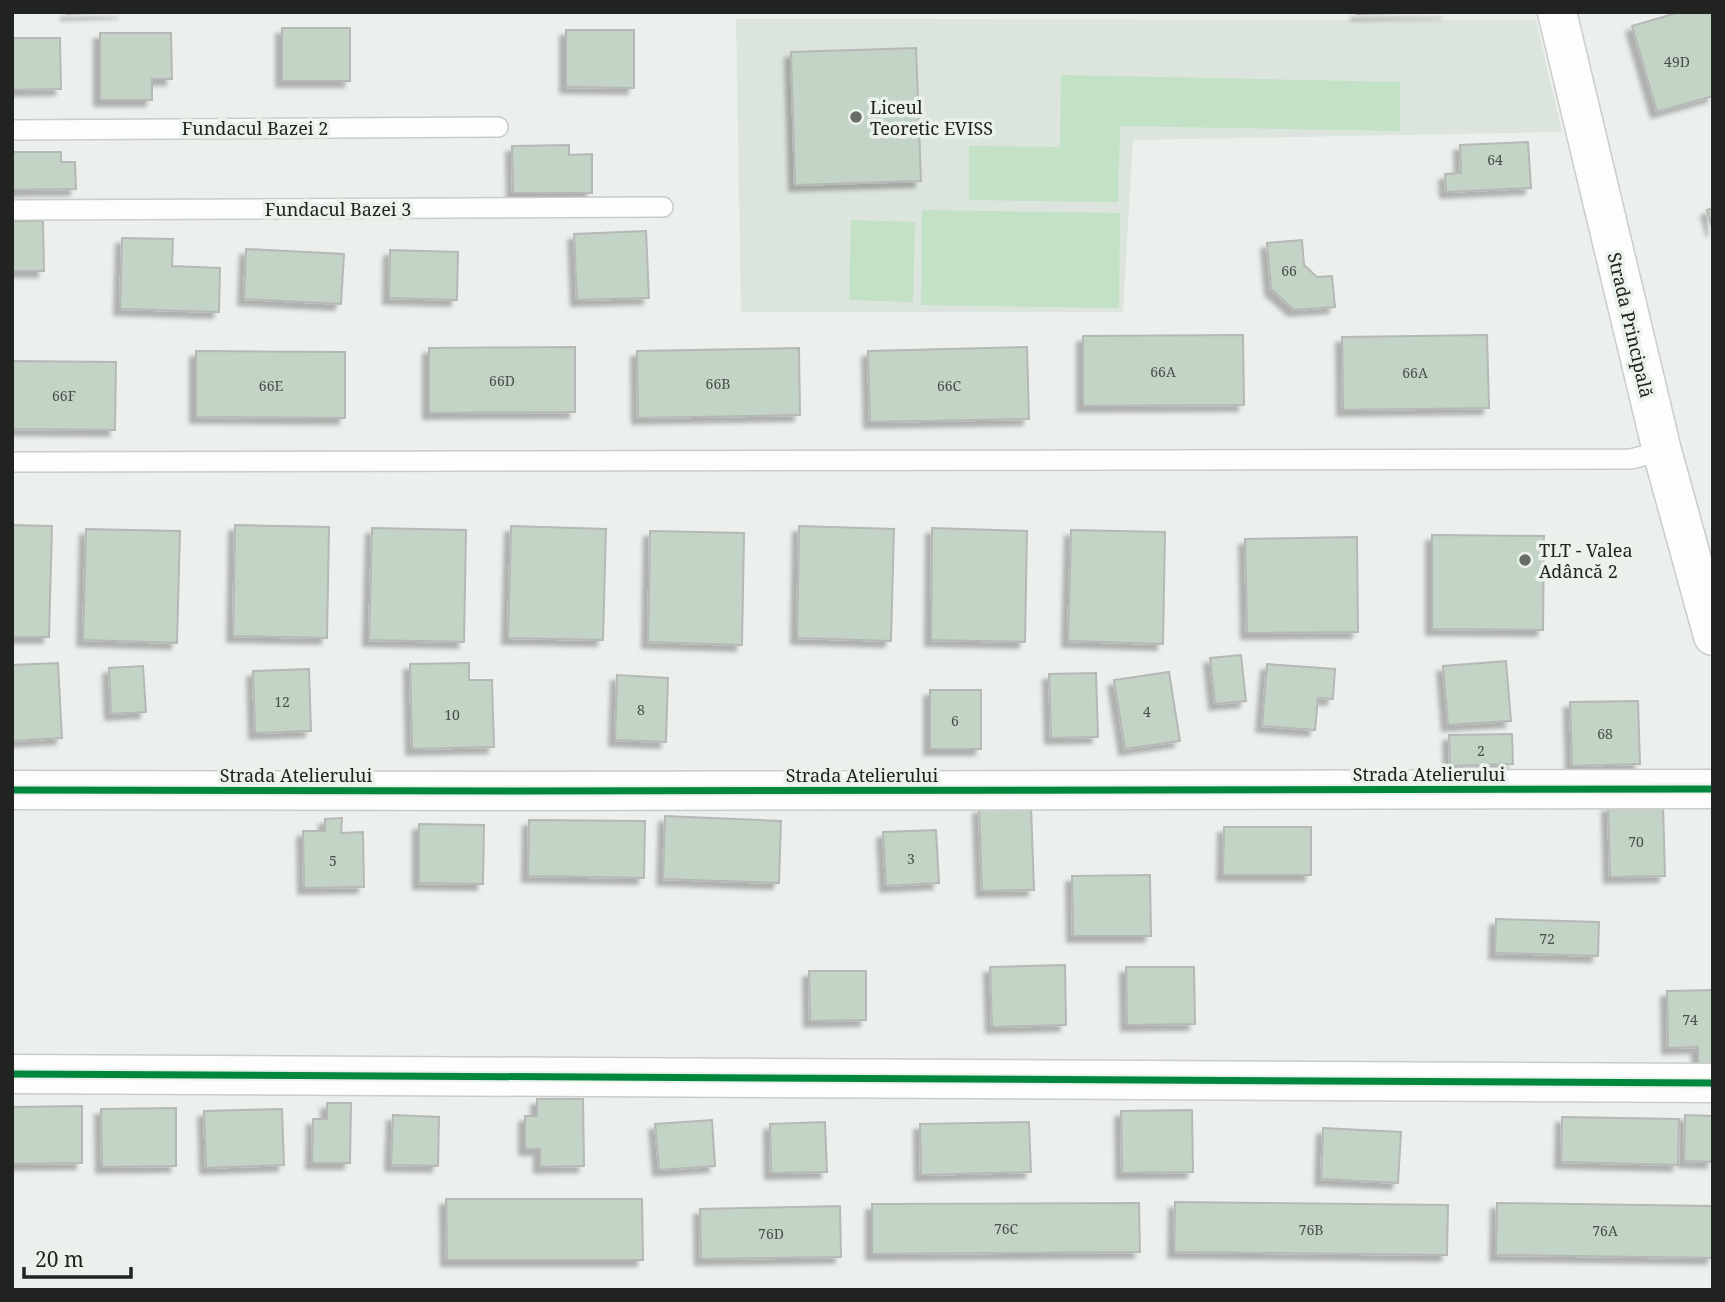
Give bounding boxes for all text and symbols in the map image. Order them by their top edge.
house number: 49D [1664,52,1690,71]
place label: Liceul Teoretic EVISS [870,95,993,140]
marker: Liceul Teoretic EVISS [848,109,864,125]
street label: Fundacul Bazei 2 [182,116,328,140]
house number: 64 [1487,150,1503,169]
street label: Fundacul Bazei 3 [265,197,411,221]
street label: Strada Principală [1603,250,1659,400]
house number: 66 [1281,261,1297,280]
house number: 66A [1150,362,1176,381]
house number: 66A [1402,363,1428,382]
house number: 66D [489,371,515,390]
house number: 66B [706,374,730,393]
house number: 66E [259,376,283,395]
house number: 66C [937,376,962,395]
house number: 66F [52,386,76,405]
place label: TLT - Valea Adâncă 2 [1539,538,1633,583]
marker: TLT - Valea Adâncă 2 [1517,552,1533,568]
house number: 12 [274,692,290,711]
house number: 8 [637,700,645,719]
house number: 4 [1143,702,1151,721]
house number: 10 [444,705,460,724]
house number: 6 [951,711,959,730]
house number: 68 [1597,724,1613,743]
house number: 2 [1477,741,1485,760]
street label: Strada Atelierului [1353,762,1506,786]
street label: Strada Atelierului [220,763,373,787]
street label: Strada Atelierului [786,763,939,787]
house number: 70 [1628,832,1644,851]
house number: 3 [907,849,915,868]
house number: 5 [329,851,337,870]
house number: 72 [1539,929,1555,948]
house number: 74 [1682,1010,1698,1029]
house number: 76C [994,1219,1019,1238]
house number: 76B [1299,1220,1323,1239]
house number: 76A [1592,1221,1618,1240]
house number: 76D [758,1224,784,1243]
scale bar [24,1236,131,1280]
text: 20 m [35,1245,84,1273]

